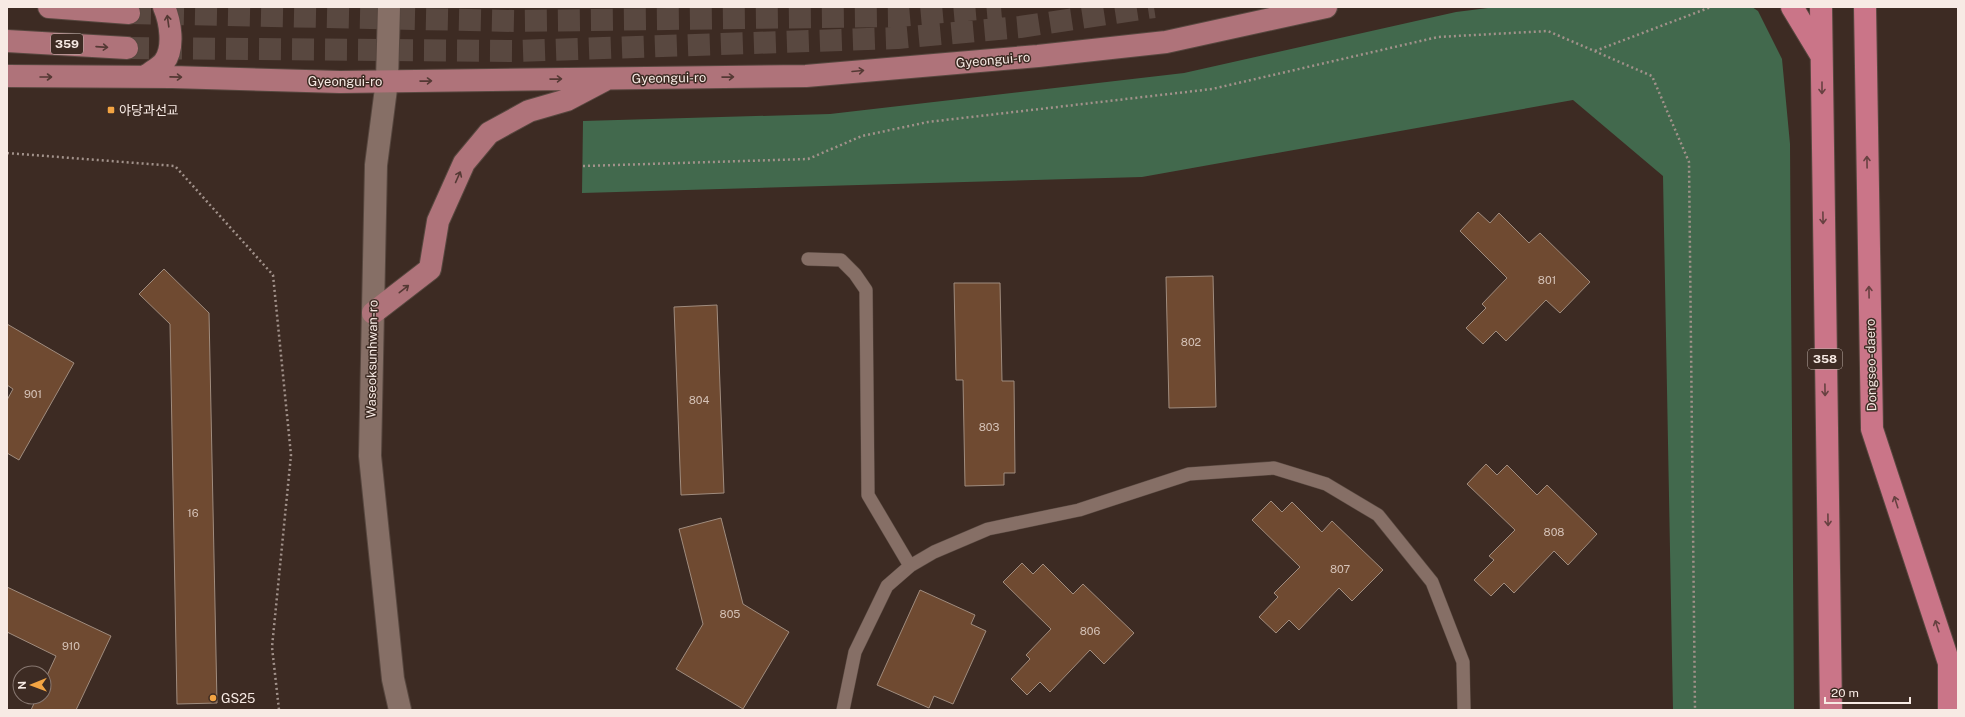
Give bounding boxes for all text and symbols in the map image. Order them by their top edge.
one-way arrow [164,15,172,28]
road number: 359 [51,34,83,54]
one-way arrow [95,43,108,50]
street label: Gyeongui-ro [955,49,1031,71]
one-way arrow [851,68,864,75]
street label: Gyeongui-ro [632,70,706,86]
one-way arrow [39,73,52,81]
one-way arrow [169,73,182,81]
one-way arrow [721,73,734,81]
street label: Gyeongui-ro [308,74,382,89]
one-way arrow [549,75,562,83]
one-way arrow [419,77,432,85]
one-way arrow [1818,81,1826,94]
place label: 야당과선교 [119,103,179,118]
marker: 야당과선교 [106,105,116,115]
one-way arrow [1863,156,1871,169]
one-way arrow [455,171,462,183]
one-way arrow [1819,211,1827,224]
house number: 801 [1538,274,1556,286]
one-way arrow [399,285,410,294]
one-way arrow [1866,286,1873,299]
street label: Waseoksunhwan-ro [363,300,381,418]
street label: Dongseo-daero [1863,318,1879,412]
house number: 802 [1181,336,1202,348]
road number: 358 [1808,349,1842,369]
one-way arrow [1822,383,1829,396]
house number: 901 [24,388,42,400]
house number: 804 [689,394,709,406]
house number: 803 [979,421,999,433]
one-way arrow [1892,496,1899,509]
house number: 16 [187,507,199,519]
one-way arrow [1824,513,1831,526]
house number: 808 [1544,526,1564,538]
house number: 807 [1330,563,1350,575]
house number: 805 [720,608,740,620]
one-way arrow [1933,619,1940,632]
house number: 806 [1080,625,1100,637]
house number: 910 [62,640,80,652]
north arrow [12,665,52,705]
scale bar [1825,679,1910,705]
text: N [16,681,28,690]
text: 20 m [1831,686,1859,700]
place label: GS25 [221,691,255,706]
marker: GS25 [208,693,218,703]

